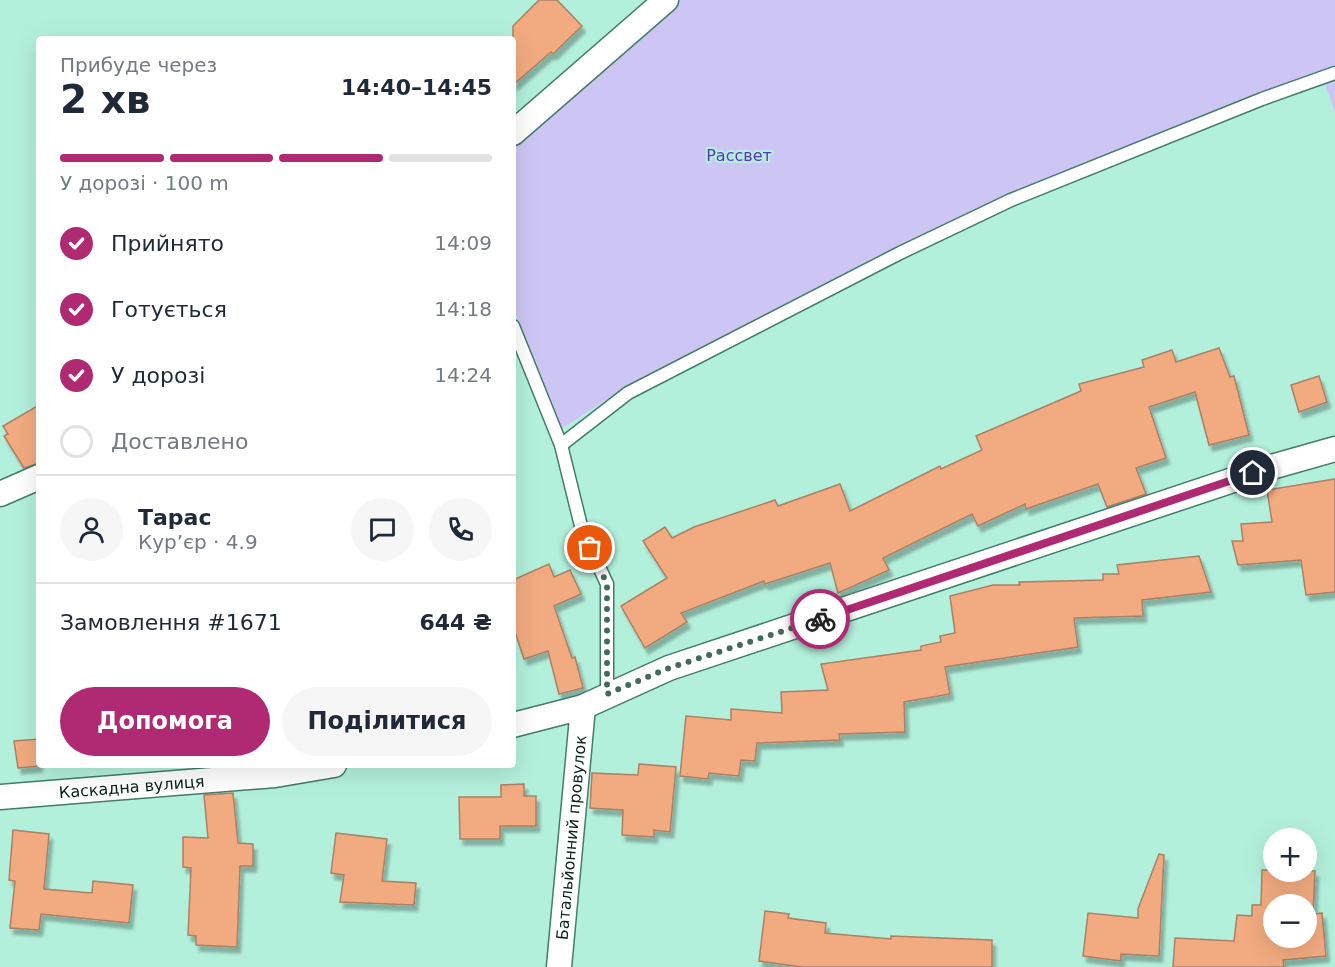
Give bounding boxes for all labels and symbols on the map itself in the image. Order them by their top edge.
park label: Рассвет [706,146,772,165]
pin [1227,447,1278,498]
pin [564,522,615,573]
courier [790,589,850,649]
street label: Батальйонний провулок [553,734,590,941]
street label: Каскадна вулиця [58,772,205,802]

